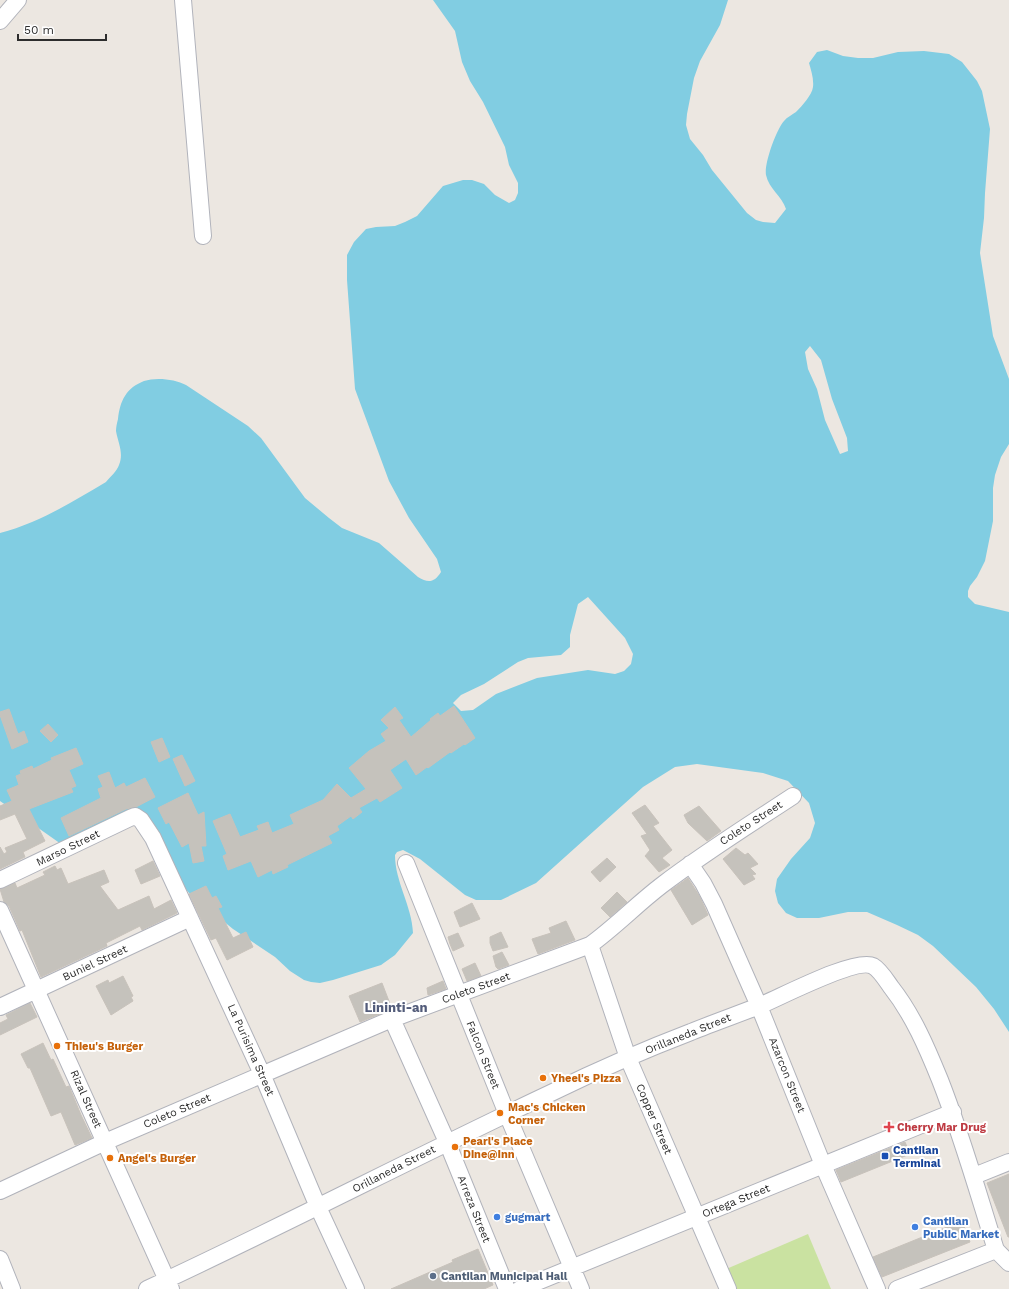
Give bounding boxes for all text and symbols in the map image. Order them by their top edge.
scale bar [18,16,106,42]
text: 50 m [24,23,54,37]
street label: Coleto Street [717,798,785,848]
street label: Marso Street [34,827,102,869]
street label: Buniel Street [61,942,130,984]
street label: Coleto Street [440,969,512,1006]
district label: Lininti-an [364,1000,428,1015]
street label: La Purisima Street [225,1002,277,1098]
street label: Orillaneda Street [643,1011,733,1057]
street label: Falcon Street [463,1019,503,1091]
street label: Azarcon Street [766,1035,808,1115]
place label: Thieu's Burger [65,1040,143,1053]
marker: Thieu's Burger [52,1041,62,1051]
street label: Rizal Street [67,1068,105,1130]
place label: Yheel's Pizza [551,1072,622,1085]
marker: Yheel's Pizza [538,1073,548,1083]
street label: Copper Street [633,1082,675,1157]
street label: Coleto Street [141,1091,213,1131]
place label: Mac's Chicken Corner [508,1101,586,1127]
marker: Mac's Chicken Corner [495,1108,505,1118]
place label: Cherry Mar Drug [897,1121,987,1134]
marker: Cherry Mar Drug [884,1122,894,1132]
place label: Pearl's Place Dine@Inn [463,1135,533,1161]
street label: Orillaneda Street [350,1142,438,1196]
marker: Pearl's Place Dine@Inn [450,1142,460,1152]
place label: Cantilan Terminal [893,1144,941,1170]
marker: Cantilan Terminal [880,1151,890,1161]
place label: Angel's Burger [118,1152,196,1165]
marker: Angel's Burger [105,1153,115,1163]
street label: Arreza Street [455,1174,493,1245]
street label: Ortega Street [700,1181,772,1221]
place label: gugmart [505,1211,550,1224]
marker: gugmart [492,1212,502,1222]
place label: Cantilan Public Market [923,1215,999,1241]
marker: Cantilan Public Market [910,1222,920,1232]
place label: Cantilan Municipal Hall [441,1270,568,1283]
marker: Cantilan Municipal Hall [428,1271,438,1281]

